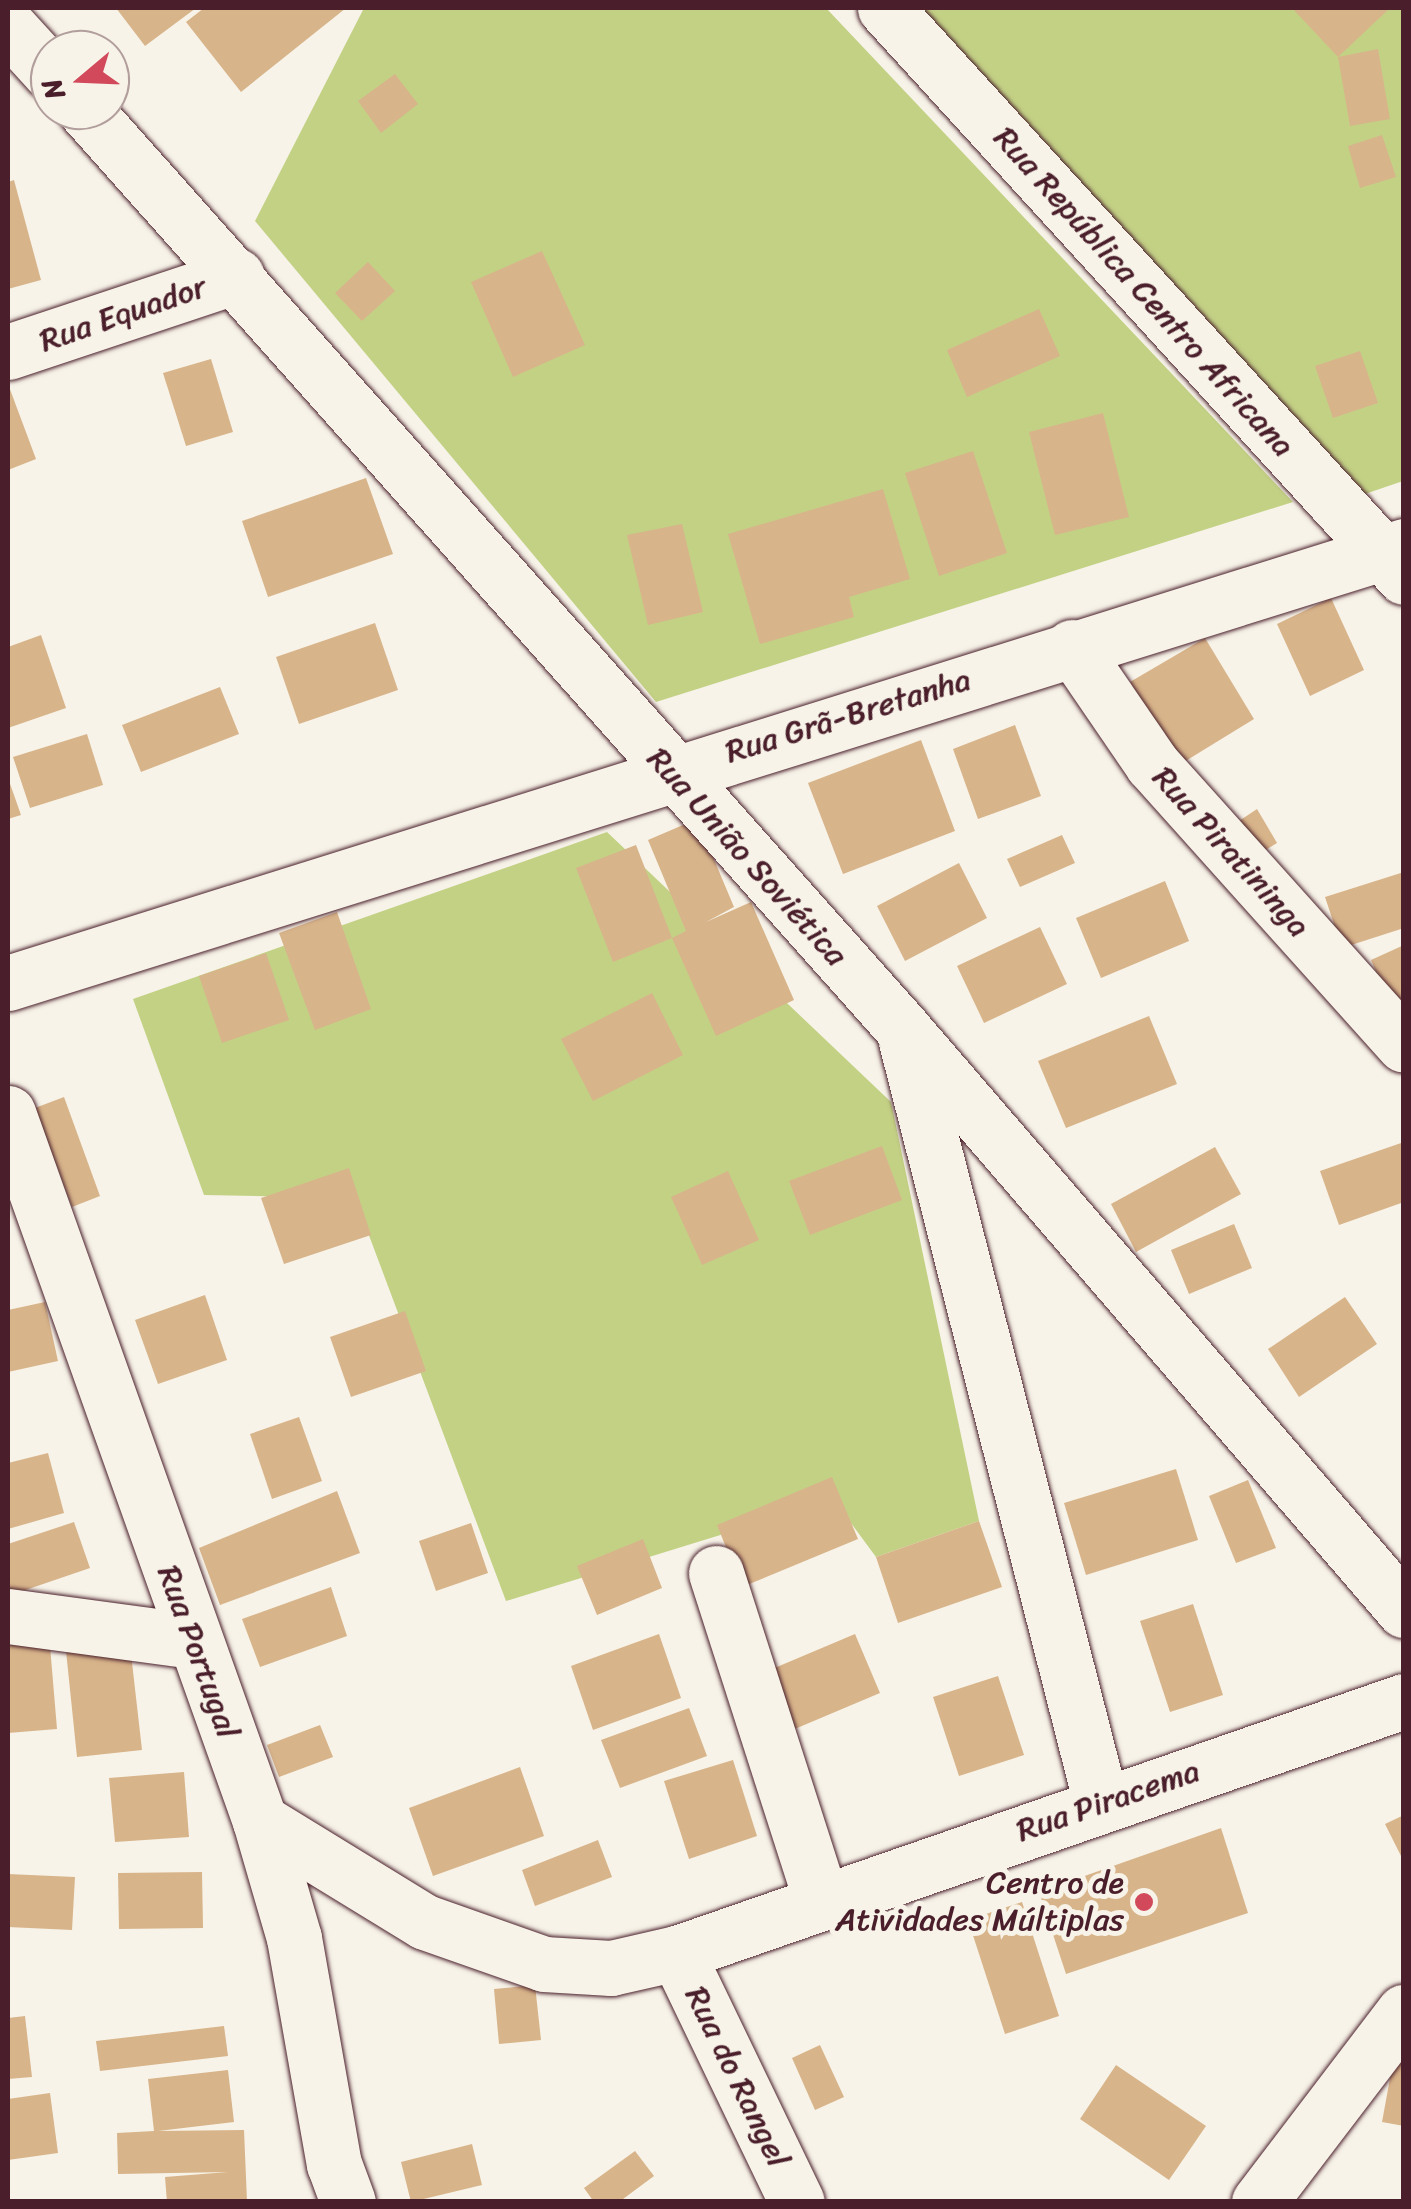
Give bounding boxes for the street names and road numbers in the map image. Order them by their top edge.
street label: Rua República Centro Africana [985,118,1303,466]
street label: Rua Equador [35,268,211,360]
street label: Rua Grã-Bretanha [721,661,975,771]
street label: Rua União Soviética [639,740,855,974]
street label: Rua Piratininga [1144,759,1318,945]
street label: Rua Portugal [149,1560,247,1744]
street label: Rua Piracema [1012,1752,1204,1850]
street label: Rua do Rangel [677,1980,797,2174]

